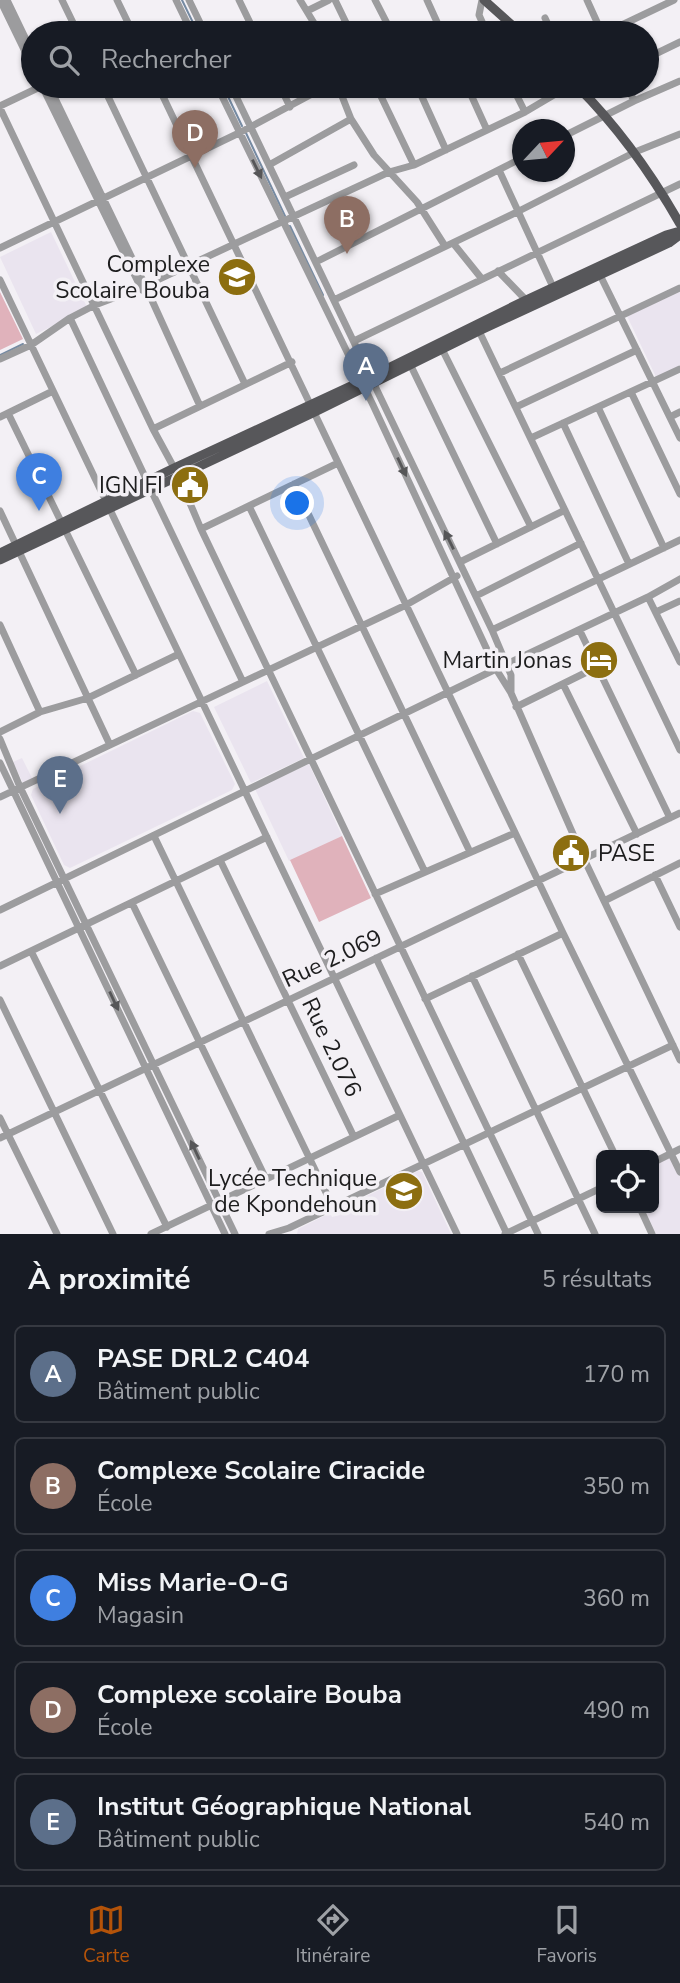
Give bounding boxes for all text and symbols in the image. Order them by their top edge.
search box [21,21,659,98]
icon: search [45,41,83,79]
text: Rechercher [101,42,232,77]
pin: D [172,110,218,168]
north arrow [512,119,575,182]
one-way arrow [252,159,263,179]
pin: B [324,196,370,254]
place label: Complexe Scolaire Bouba [55,249,210,306]
school or university icon: Complexe Scolaire Bouba [216,256,258,298]
pin: A [343,343,389,401]
pin: C [16,453,62,511]
one-way arrow [396,457,407,477]
public building icon: IGN FI [169,464,211,506]
place label: IGN FI [99,470,163,501]
your location [280,486,314,520]
one-way arrow [443,530,455,550]
hotel icon: Martin Jonas [578,639,620,681]
place label: Martin Jonas [442,645,572,676]
pin: E [37,756,83,814]
public building icon: PASE [550,832,592,874]
place label: PASE [598,838,655,869]
street label: Rue 2.069 [277,922,387,995]
one-way arrow [109,991,120,1012]
street label: Rue 2.076 [294,992,369,1102]
one-way arrow [190,1140,201,1160]
map controls [596,1150,659,1213]
button: locate [596,1150,659,1213]
place label: Lycée Technique de Kpondehoun [208,1163,377,1220]
school or university icon: Lycée Technique de Kpondehoun [383,1170,425,1212]
text: À proximité [28,1259,190,1300]
text: 5 résultats [542,1264,652,1295]
text: PASE DRL2 C404 [97,1341,309,1376]
text: A [44,1359,62,1390]
text: 170 m [583,1359,650,1390]
text: Bâtiment public [97,1376,260,1407]
text: Complexe Scolaire Ciracide [97,1453,425,1488]
text: B [45,1471,61,1502]
text: 350 m [583,1471,650,1502]
text: École [97,1488,152,1519]
text: Miss Marie-O-G [97,1565,289,1600]
text: C [45,1583,61,1614]
text: 360 m [583,1583,650,1614]
text: Magasin [97,1600,184,1631]
text: Complexe scolaire Bouba [97,1677,402,1712]
text: D [44,1695,62,1726]
text: 490 m [583,1695,650,1726]
text: École [97,1712,152,1743]
text: Institut Géographique National [97,1789,471,1824]
text: E [46,1807,60,1838]
text: 540 m [583,1807,650,1838]
text: Bâtiment public [97,1824,260,1855]
tab: Carte [83,1901,130,1969]
tab: Itinéraire [296,1901,370,1969]
tab: Favoris [536,1901,597,1969]

